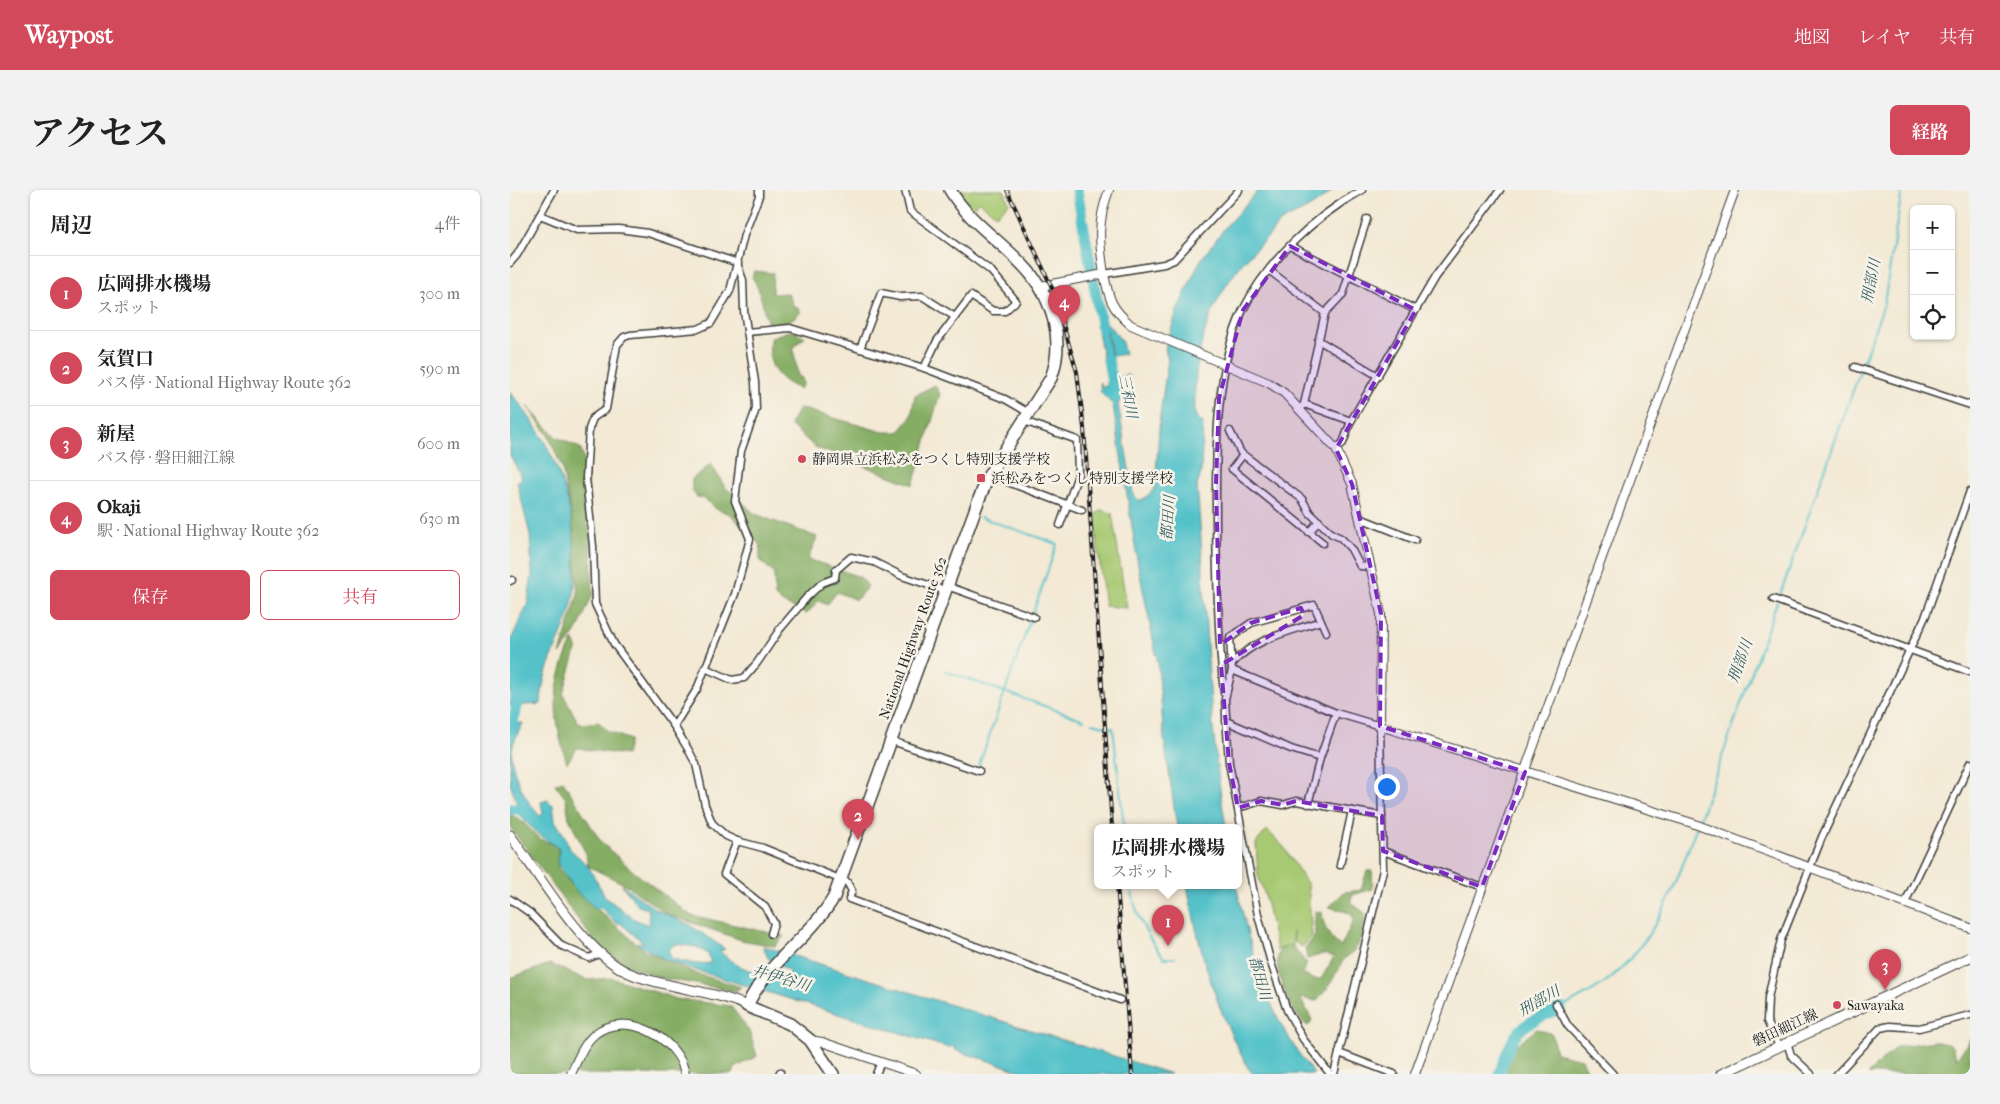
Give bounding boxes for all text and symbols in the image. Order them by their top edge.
text: Waypost [25,21,113,49]
text: 地図 [1794,27,1830,48]
text: レイヤ [1858,27,1911,48]
text: 共有 [1939,27,1975,48]
button: 経路 [1890,105,1970,155]
text: アクセス [30,113,169,154]
map controls [1910,205,1955,340]
button: + [1910,205,1955,250]
text: 周辺 [50,213,92,237]
text: 4件 [435,214,460,233]
button: − [1910,250,1955,295]
water label: 刑部川 [1858,255,1885,305]
text: 広岡排水機場 [97,273,211,295]
text: 1 [63,284,69,303]
text: 300 m [419,284,460,303]
pin: 4 [1048,285,1080,326]
button: locate [1910,295,1955,340]
text: スポット [97,298,161,317]
text: 気賀口 [97,348,154,370]
text: 2 [62,359,70,378]
text: 590 m [419,359,460,378]
water label: 三和川 [1115,372,1141,422]
text: バス停 · National Highway Route 362 [97,373,351,392]
text: 新屋 [97,423,135,445]
text: 3 [63,434,69,453]
text: 600 m [417,434,460,453]
text: バス停 · 磐田細江線 [97,448,235,467]
place label: 静岡県立浜松みをつくし特別支援学校 [812,451,1050,468]
marker: 静岡県立浜松みをつくし特別支援学校 [796,453,808,465]
place label: 浜松みをつくし特別支援学校 [991,470,1173,487]
marker: 浜松みをつくし特別支援学校 [975,472,987,484]
water label: 都田川 [1157,493,1179,541]
text: Okaji [97,496,141,518]
text: 4 [61,509,71,528]
text: 630 m [419,509,460,528]
text: 駅 · National Highway Route 362 [97,521,319,540]
street label: National Highway Route 362 [876,554,950,722]
button: 保存 [50,570,250,620]
button: 共有 [260,570,460,620]
water label: 刑部川 [1724,635,1757,685]
your location [1374,774,1400,800]
pin: 2 [842,799,874,840]
popup [1094,824,1242,889]
text: 広岡排水機場 [1111,837,1225,859]
text: スポット [1111,862,1175,881]
pin: 1 [1152,905,1184,946]
pin: 3 [1869,949,1901,990]
water label: 都田川 [1245,954,1275,1004]
water label: 井伊谷川 [750,961,814,995]
water label: 刑部川 [1515,981,1565,1020]
place label: Sawayaka [1847,997,1905,1014]
marker: Sawayaka [1831,999,1843,1011]
street label: 磐田細江線 [1750,1006,1820,1050]

